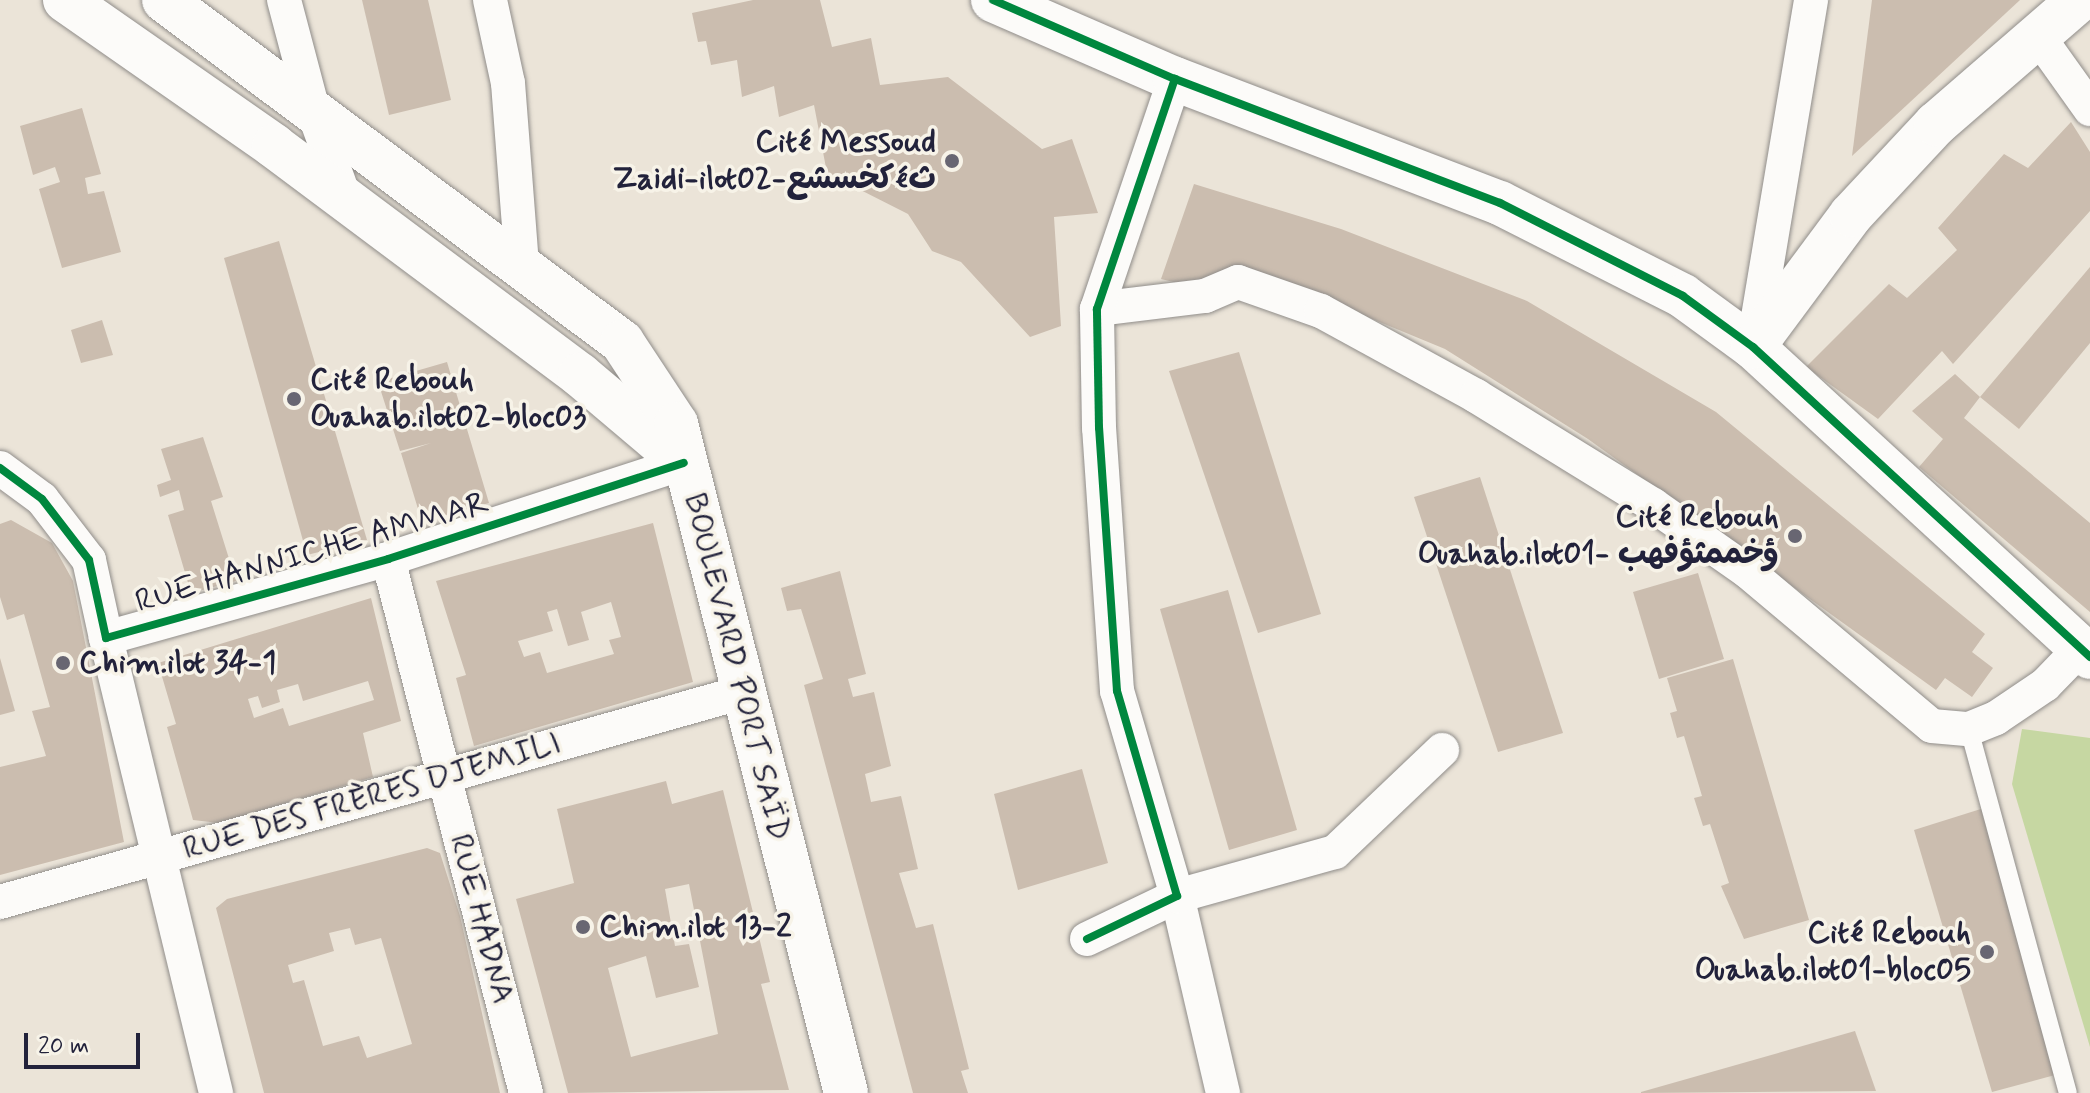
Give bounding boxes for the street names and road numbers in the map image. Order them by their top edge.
street label: RUE HANNICHE AMMAR [133,485,491,621]
street label: BOULEVARD PORT SAÏD [675,491,797,843]
street label: RUE DES FRÈRES DJEMILI [183,726,561,868]
street label: RUE HADNA [440,830,522,1008]

